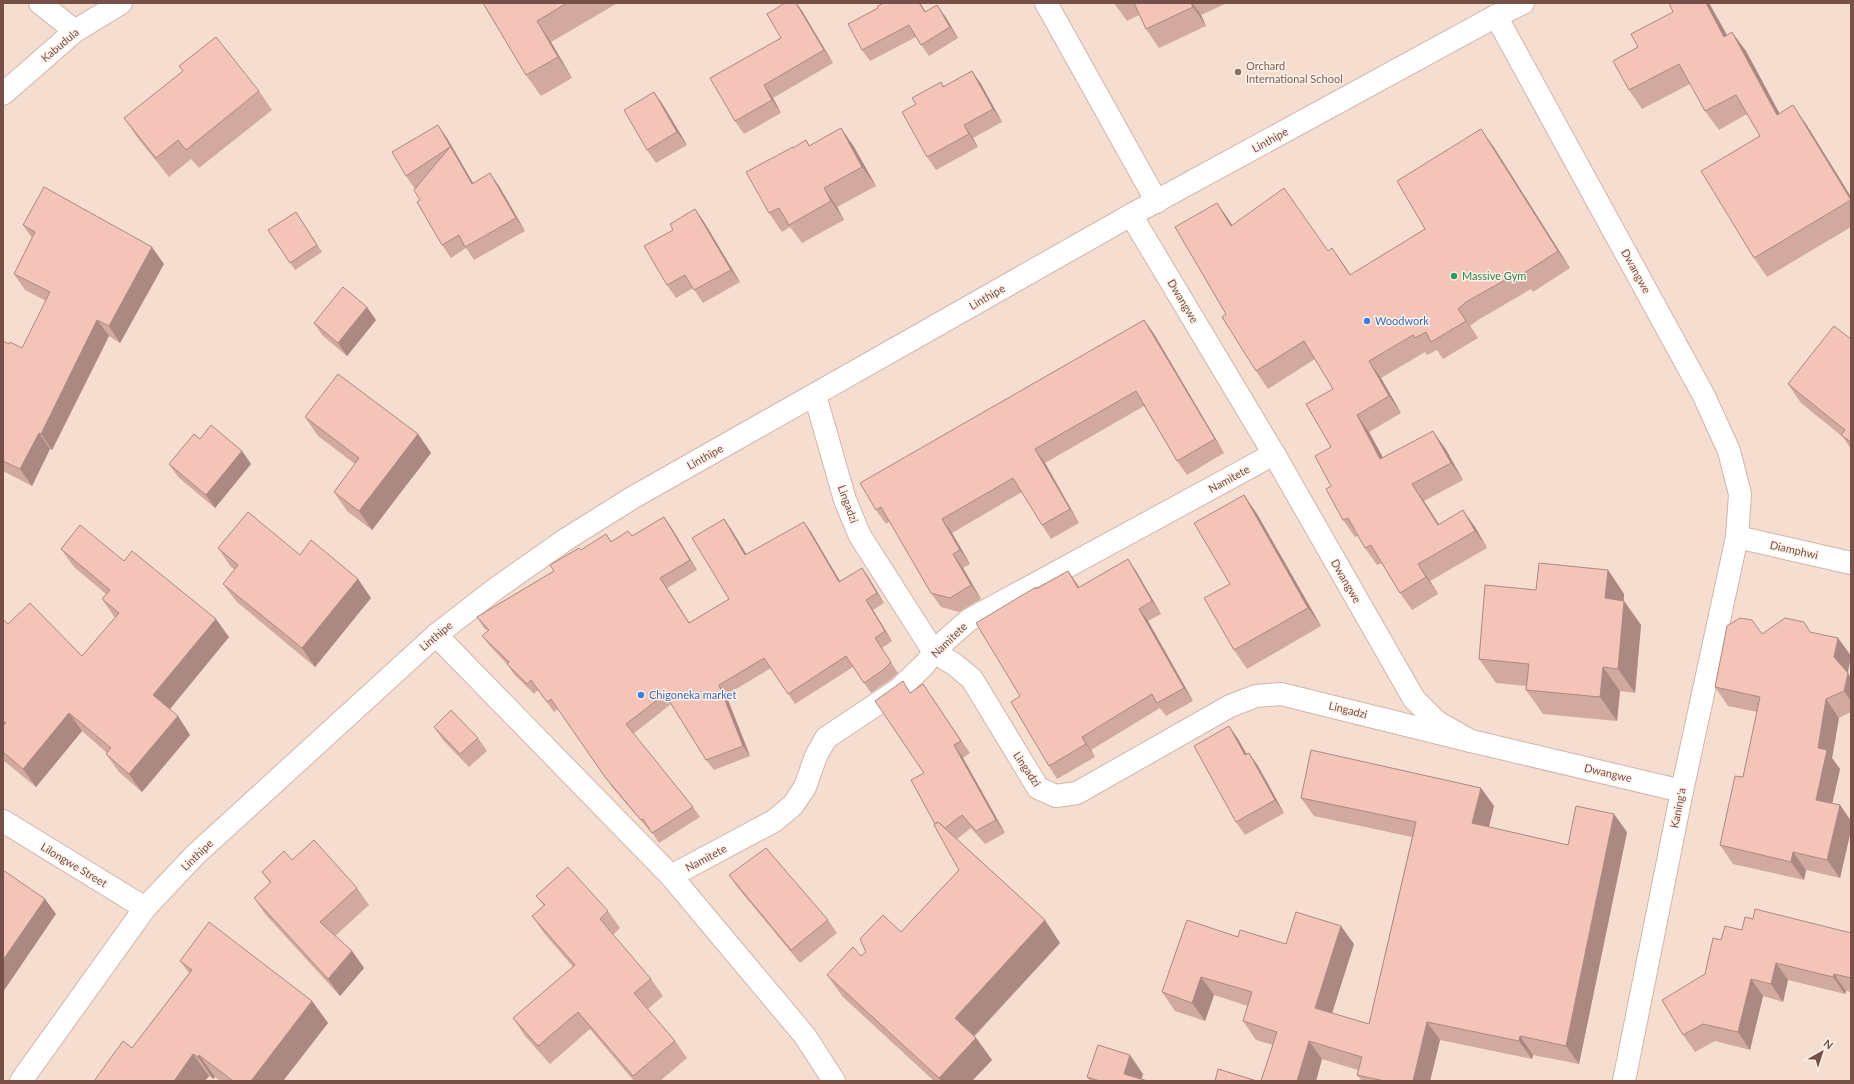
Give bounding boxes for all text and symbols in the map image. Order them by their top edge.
street label: Kabudula [38,25,81,64]
place label: Orchard International School [1246,59,1343,85]
marker: Orchard International School [1233,67,1243,77]
street label: Linthipe [1250,124,1290,155]
street label: Dwangwe [1619,246,1654,295]
place label: Massive Gym [1462,269,1526,282]
marker: Massive Gym [1449,271,1459,281]
street label: Dwangwe [1165,277,1202,325]
street label: Linthipe [967,281,1007,312]
place label: Woodwork [1375,314,1429,327]
marker: Woodwork [1362,316,1372,326]
street label: Linthipe [685,441,725,472]
street label: Namitete [1206,462,1252,495]
street label: Lingadzi [836,483,861,525]
street label: Diamphwi [1769,538,1820,561]
street label: Dwangwe [1329,556,1364,605]
street label: Linthipe [417,618,455,653]
street label: Namitete [928,619,969,660]
place label: Chigoneka market [649,688,736,701]
marker: Chigoneka market [636,690,646,700]
street label: Lingadzi [1327,698,1369,721]
street label: Lingadzi [1011,749,1044,789]
street label: Dwangwe [1583,761,1633,784]
street label: Kaning'a [1667,787,1688,829]
street label: Linthipe [178,836,215,873]
street label: Lilongwe Street [39,840,110,890]
street label: Namitete [683,841,729,874]
north arrow [1802,1032,1842,1072]
text: N [1821,1036,1836,1052]

